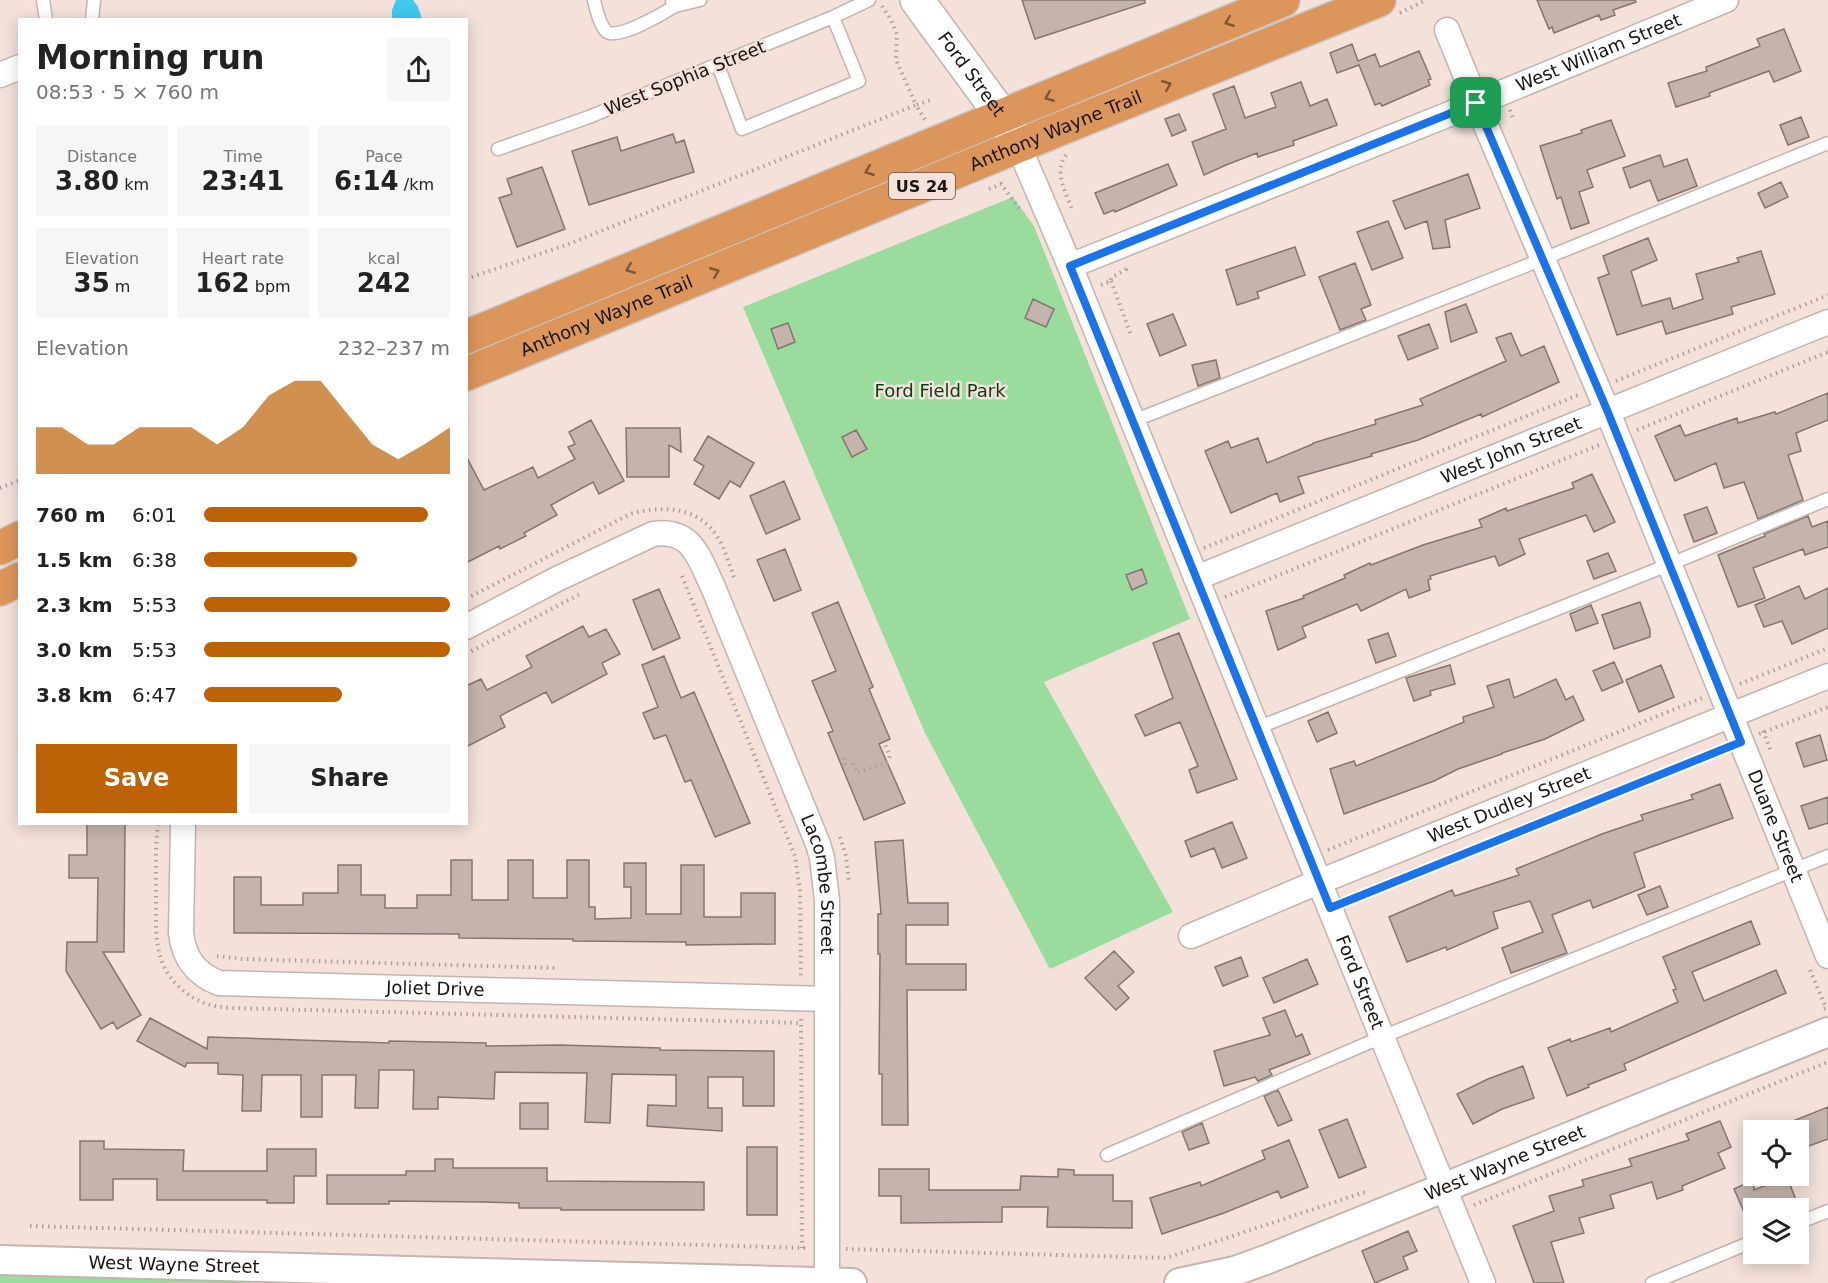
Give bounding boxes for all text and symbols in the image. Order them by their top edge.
street label: West William Street [1513,9,1684,96]
one-way arrow [1225,15,1236,27]
street label: Ford Street [934,27,1010,120]
street label: West Sophia Street [601,36,768,119]
text: Morning run [36,38,264,77]
button: share [387,38,450,101]
pin [1450,77,1501,128]
text: 08:53 · 5 × 760 m [36,80,219,104]
one-way arrow [1161,80,1172,93]
street label: Anthony Wayne Trail [966,86,1145,175]
icon: arrive [1459,86,1492,119]
one-way arrow [1044,90,1055,102]
text: Distance [67,147,137,166]
text: Time [223,147,263,166]
text: Pace [365,147,403,166]
one-way arrow [864,164,875,176]
text: 3.80 [55,166,119,196]
text: 23:41 [202,166,284,196]
text: 6:14 [334,166,399,196]
road number: US 24 [889,173,955,199]
text: km [119,175,149,194]
text: /km [399,175,434,194]
text: Elevation [65,249,139,268]
text: Heart rate [202,249,284,268]
text: kcal [368,249,400,268]
one-way arrow [626,262,637,274]
one-way arrow [709,267,720,279]
text: 35 [74,268,110,298]
text: 162 [195,268,250,298]
text: 242 [357,268,411,298]
street label: Anthony Wayne Trail [517,271,696,360]
text: m [110,277,130,296]
text: bpm [250,277,291,296]
text: Elevation [36,336,129,360]
text: 232–237 m [338,336,450,360]
park label: Ford Field Park [874,380,1006,401]
street label: West John Street [1438,412,1584,488]
text: 760 m [36,503,106,527]
text: 6:01 [132,503,177,527]
text: 1.5 km [36,548,113,572]
text: 6:38 [132,548,177,572]
text: 2.3 km [36,593,113,617]
text: 5:53 [132,593,177,617]
text: 3.0 km [36,638,113,662]
text: 5:53 [132,638,177,662]
text: 3.8 km [36,683,113,707]
text: 6:47 [132,683,177,707]
button: Save [36,744,237,813]
button: Share [249,744,450,813]
street label: West Dudley Street [1424,762,1593,847]
street label: Duane Street [1744,766,1808,885]
street label: Lacombe Street [797,811,838,954]
street label: Ford Street [1332,932,1389,1032]
street label: Joliet Drive [385,976,485,1000]
map controls [1743,1120,1809,1264]
button: locate [1743,1120,1809,1186]
street label: West Wayne Street [1421,1121,1588,1204]
button: layers [1743,1198,1809,1264]
street label: West Wayne Street [88,1251,260,1277]

